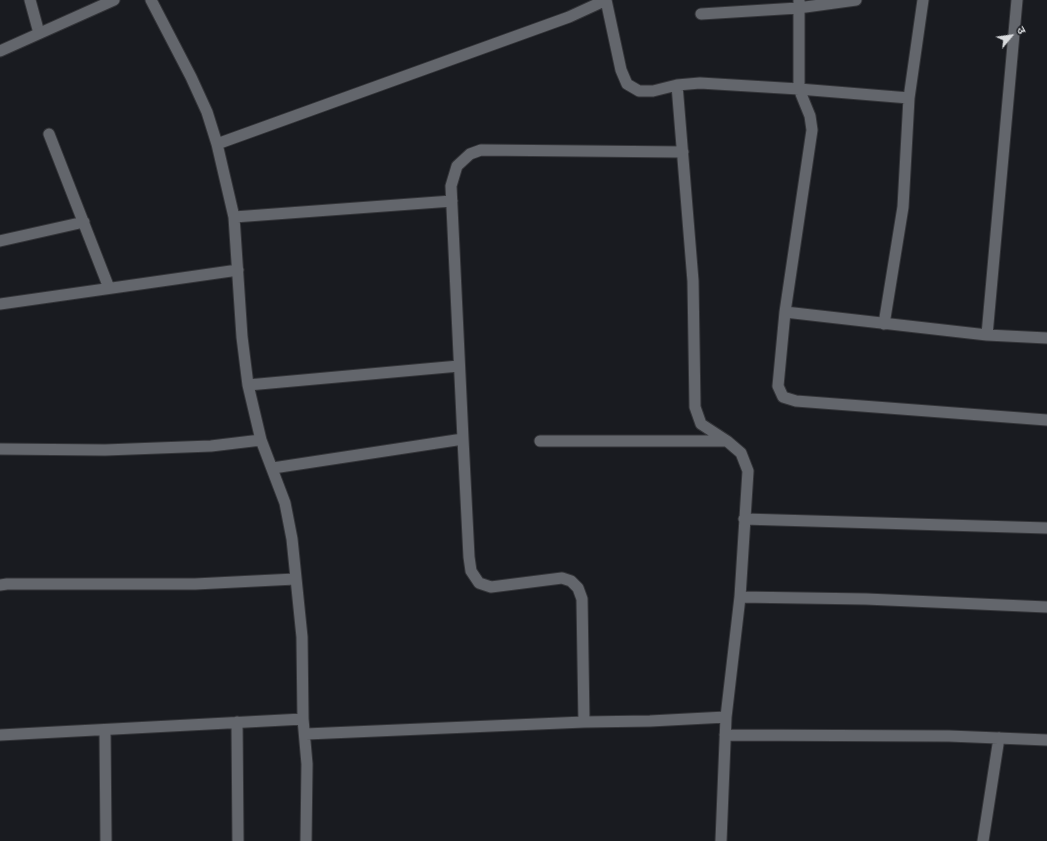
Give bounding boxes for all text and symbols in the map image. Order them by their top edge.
north arrow [991,16,1031,56]
text: उ [1014,24,1029,36]

